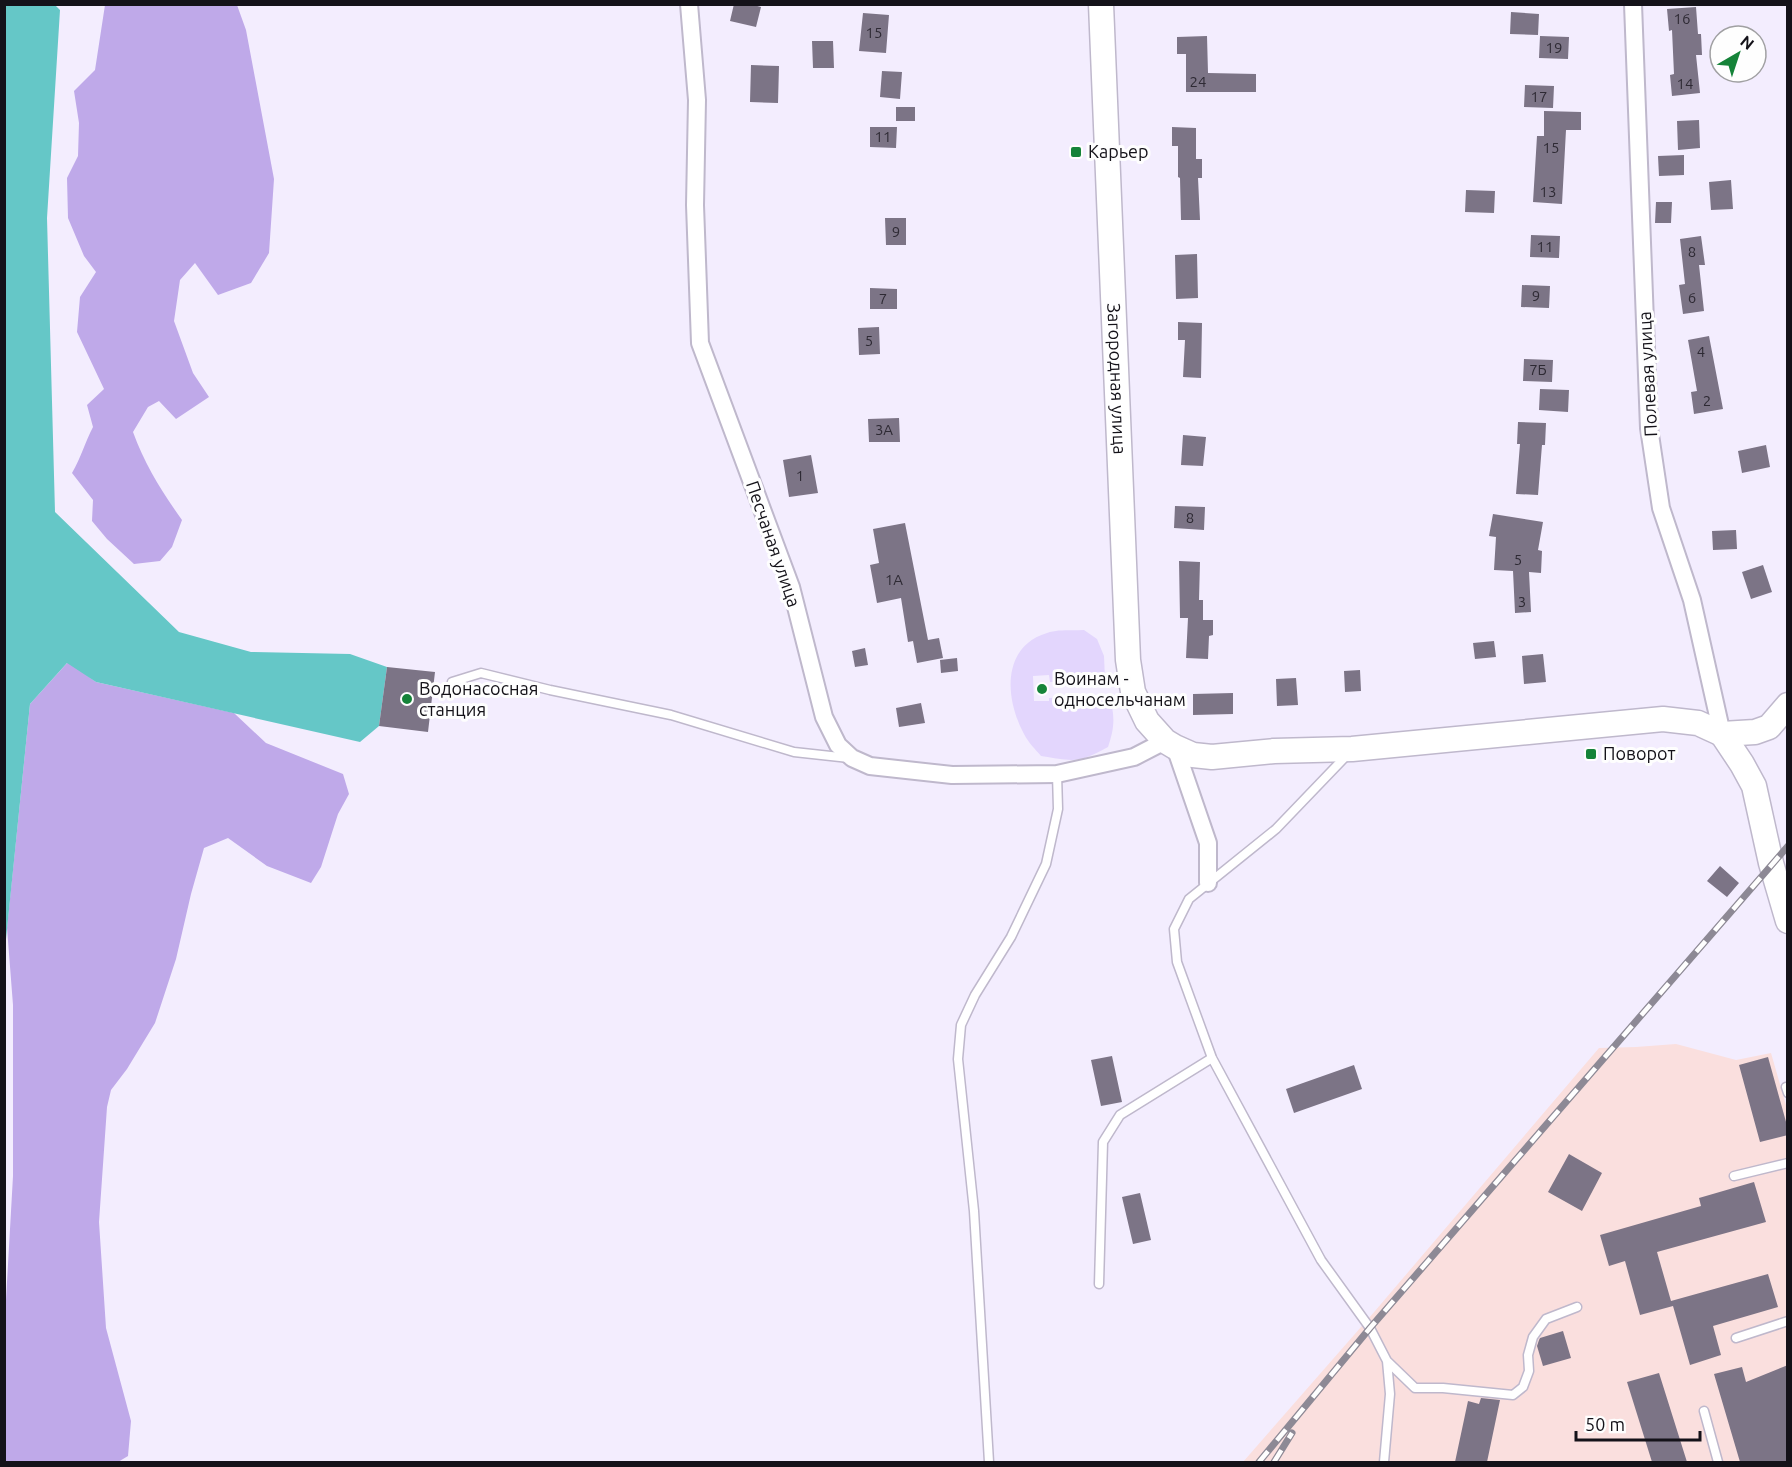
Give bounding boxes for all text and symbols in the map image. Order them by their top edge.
house number: 16 [1674,10,1690,27]
house number: 15 [866,24,882,41]
north arrow [1708,24,1768,84]
text: N [1737,32,1758,53]
house number: 19 [1546,39,1562,56]
house number: 24 [1190,73,1206,90]
house number: 14 [1677,75,1693,92]
house number: 17 [1531,88,1547,105]
house number: 11 [875,128,891,145]
house number: 15 [1543,139,1559,156]
place label: Карьер [1088,141,1149,161]
marker: Карьер [1069,145,1083,159]
house number: 13 [1540,183,1556,200]
house number: 9 [892,223,900,240]
house number: 11 [1537,238,1553,255]
house number: 8 [1688,243,1696,260]
house number: 9 [1532,287,1540,304]
house number: 6 [1688,289,1696,306]
house number: 7 [879,290,887,307]
street label: Загородная улица [1104,302,1131,455]
street label: Полевая улица [1634,311,1660,437]
house number: 5 [865,332,873,349]
house number: 4 [1697,343,1705,360]
house number: 7Б [1529,361,1547,378]
house number: 2 [1703,392,1711,409]
house number: 3А [875,421,893,438]
house number: 1 [796,467,804,484]
street label: Песчаная улица [743,478,805,609]
house number: 8 [1186,509,1194,526]
house number: 5 [1514,551,1522,568]
house number: 1А [885,571,903,588]
house number: 3 [1518,593,1526,610]
place label: Воинам - односельчанам [1054,668,1186,709]
place label: Водонасосная станция [419,678,538,719]
marker: Воинам - односельчанам [1035,682,1049,696]
marker: Водонасосная станция [400,692,414,706]
place label: Поворот [1603,743,1675,763]
marker: Поворот [1584,747,1598,761]
scale bar [1576,1404,1700,1442]
text: 50 m [1585,1414,1625,1434]

